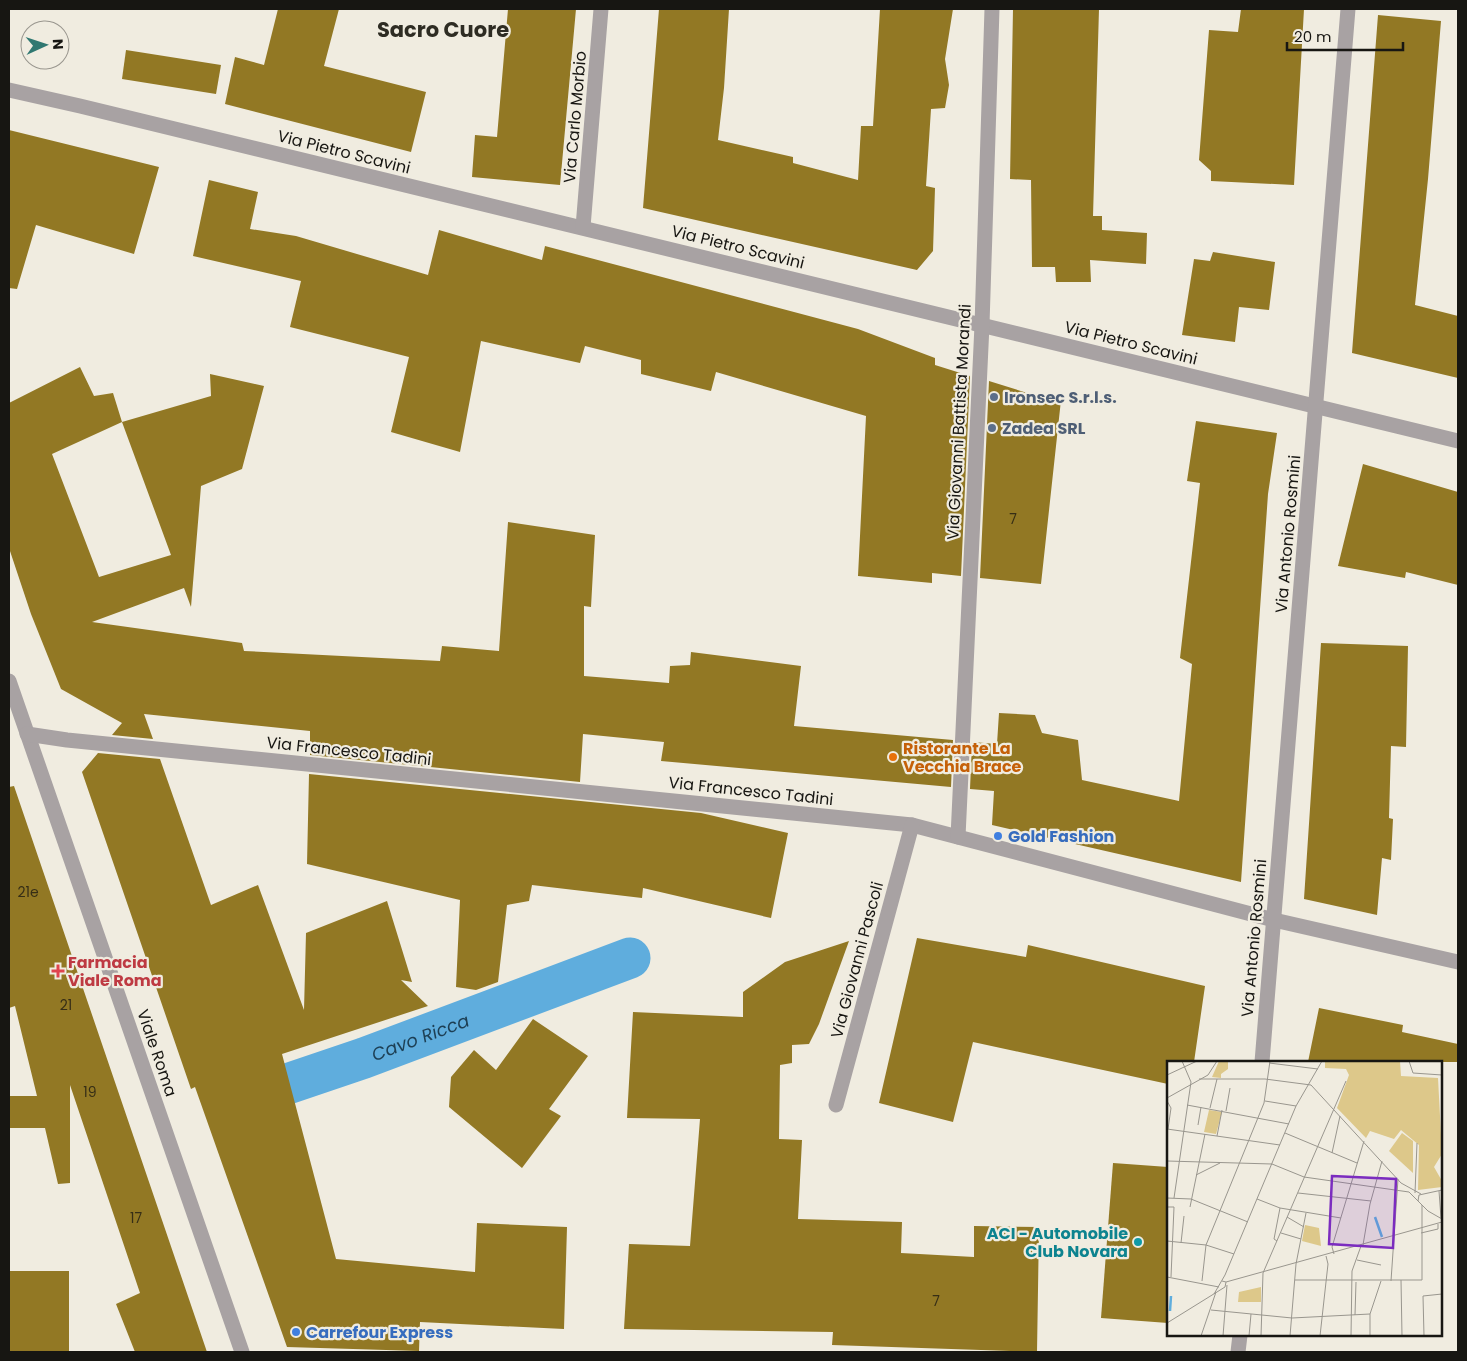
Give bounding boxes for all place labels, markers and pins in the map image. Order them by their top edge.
place label: Ironsec S.r.l.s. [1004,386,1117,409]
marker: Ironsec S.r.l.s. [988,391,1000,403]
place label: Zadea SRL [1002,417,1086,440]
marker: Zadea SRL [986,422,998,434]
place label: Ristorante La Vecchia Brace [903,737,1022,778]
marker: Ristorante La Vecchia Brace [887,751,899,763]
place label: Gold Fashion [1008,825,1114,848]
marker: Gold Fashion [992,830,1004,842]
place label: Farmacia Viale Roma [68,951,162,992]
marker: Farmacia Viale Roma [52,965,64,977]
place label: ACI - Automobile Club Novara [987,1222,1128,1263]
marker: ACI - Automobile Club Novara [1132,1236,1144,1248]
place label: Carrefour Express [306,1321,453,1344]
marker: Carrefour Express [290,1326,302,1338]

